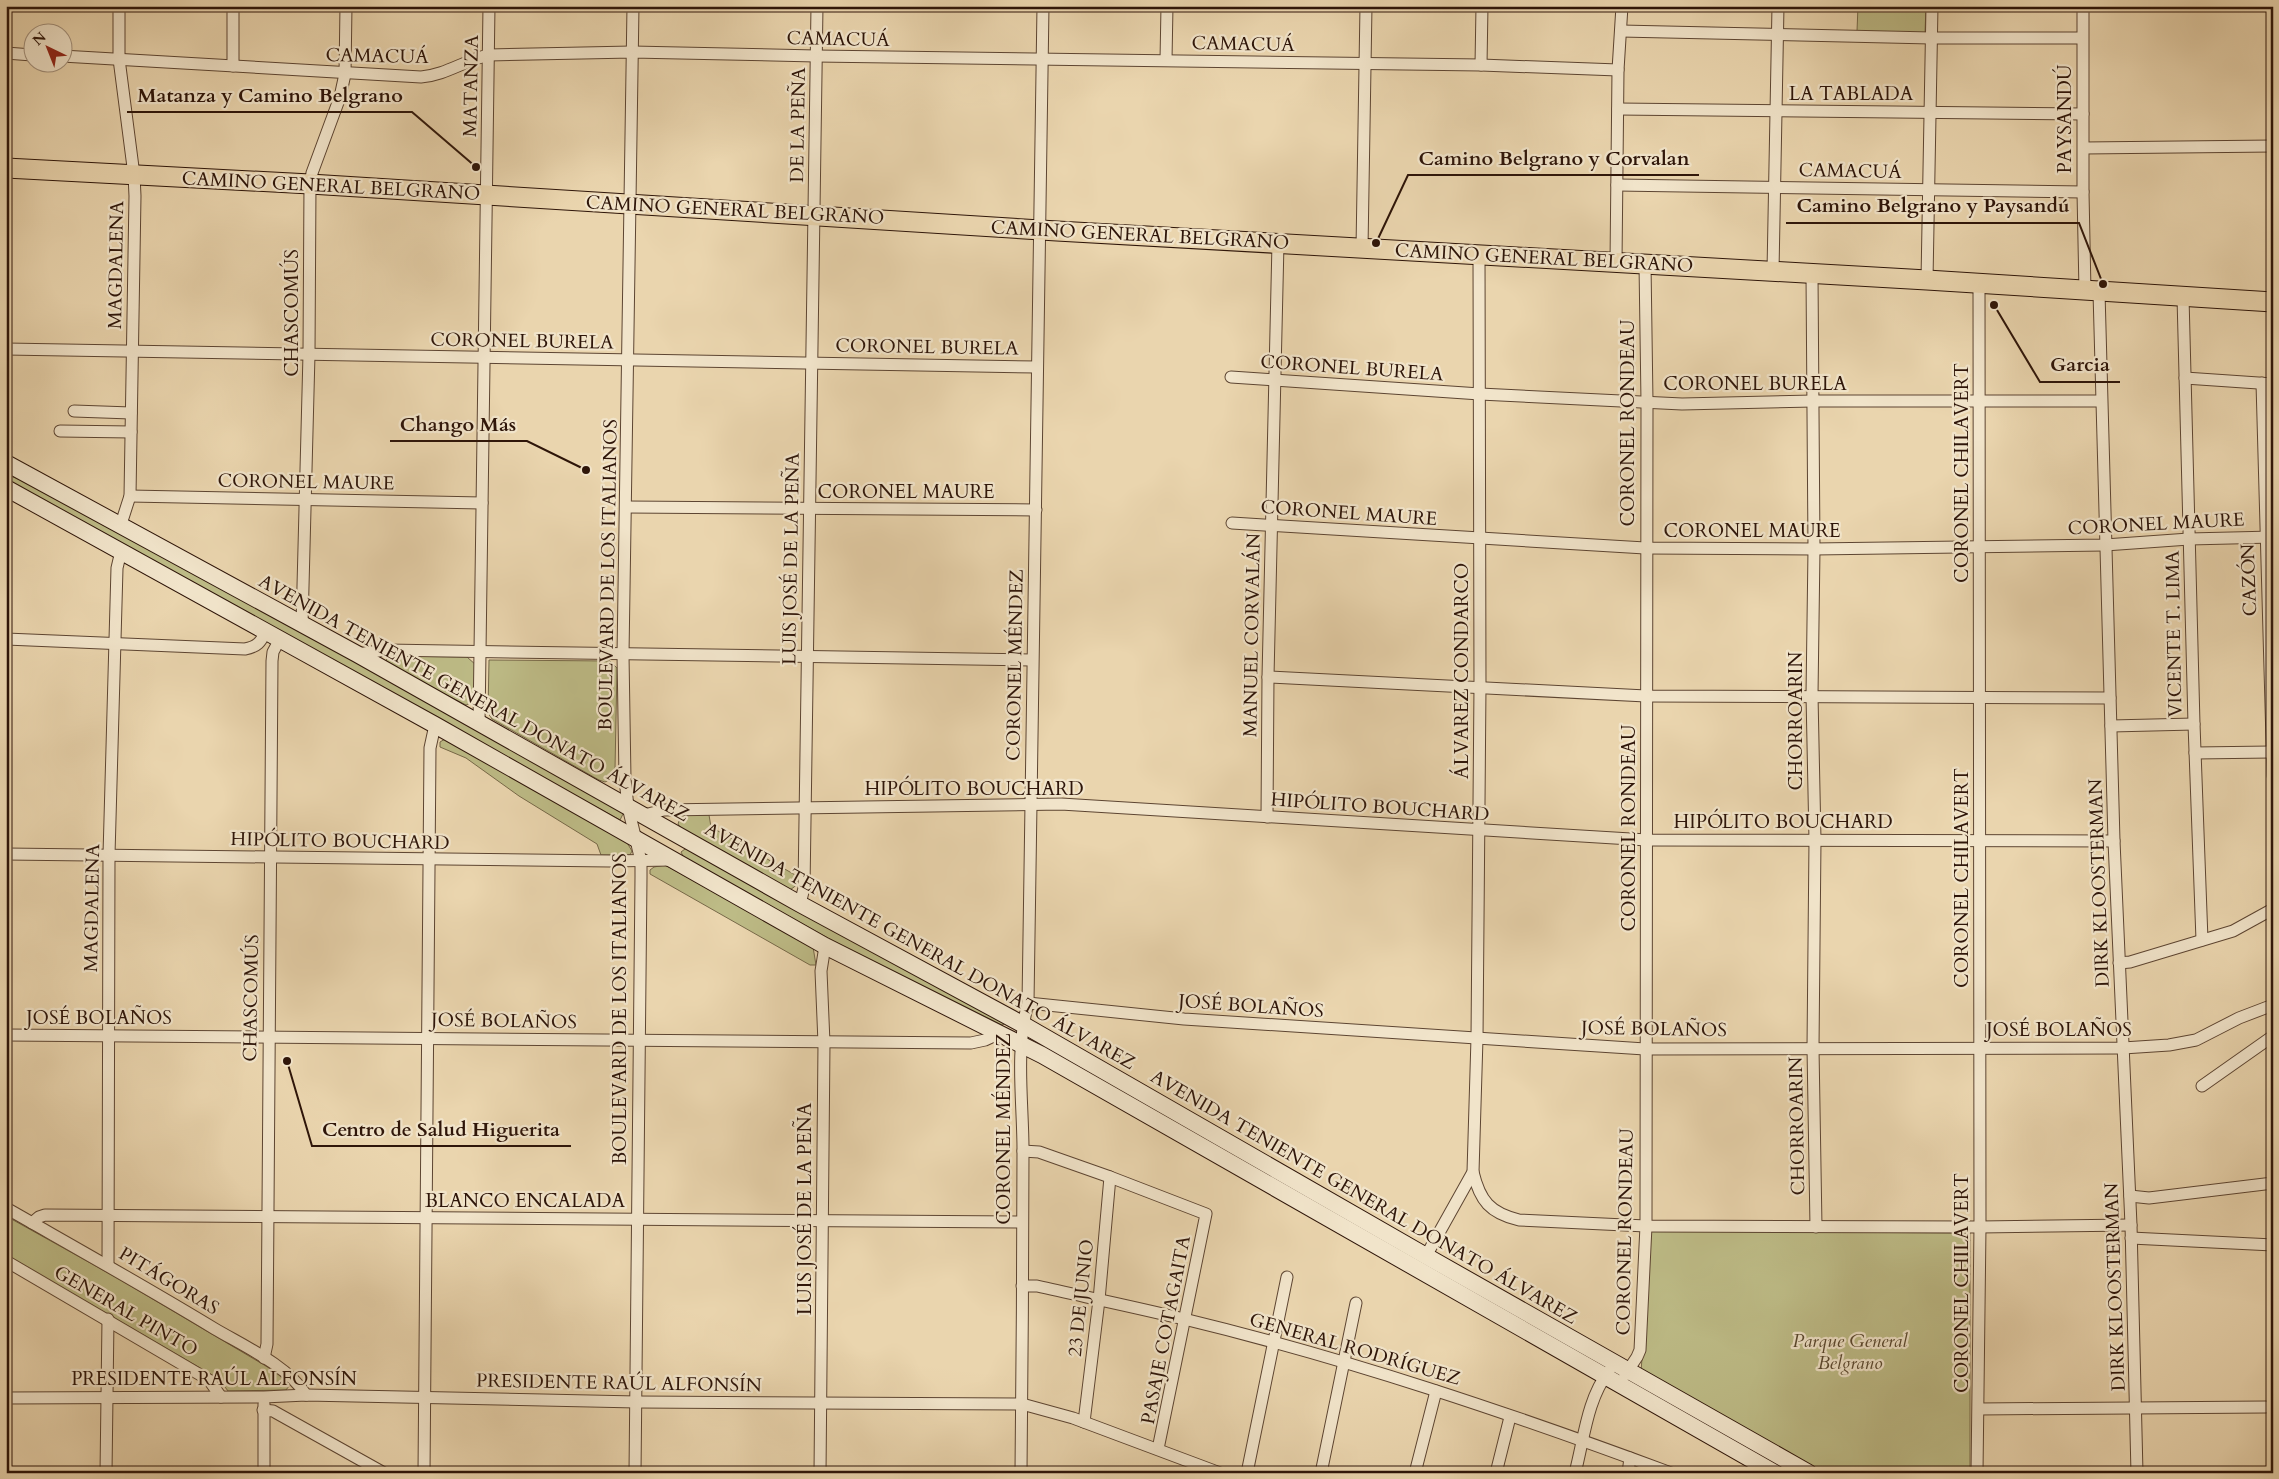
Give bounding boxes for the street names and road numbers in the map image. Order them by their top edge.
street label: CAMACUÁ [786,25,890,53]
street label: CAMACUÁ [1191,30,1295,58]
street label: MATANZA [457,34,485,137]
street label: CAMACUÁ [325,42,429,70]
street label: PAYSANDÚ [2052,64,2078,174]
street label: DE LA PEÑA [784,67,812,183]
street label: LA TABLADA [1789,81,1914,107]
street label: CAMACUÁ [1798,157,1902,185]
street label: CAMINO GENERAL BELGRANO [181,165,481,207]
street label: CAMINO GENERAL BELGRANO [585,189,885,231]
street label: MAGDALENA [102,200,130,329]
street label: CAMINO GENERAL BELGRANO [990,214,1290,256]
street label: CAMINO GENERAL BELGRANO [1394,237,1694,279]
street label: CHASCOMÚS [279,249,305,377]
street label: CORONEL RONDEAU [1615,319,1641,527]
street label: CORONEL BURELA [430,326,614,356]
street label: CORONEL BURELA [835,332,1019,362]
street label: CORONEL BURELA [1260,349,1445,387]
street label: CORONEL CHILAVERT [1949,363,1975,583]
street label: CORONEL BURELA [1663,371,1847,397]
street label: BOULEVARD DE LOS ITALIANOS [592,419,624,731]
street label: LUIS JOSÉ DE LA PEÑA [776,452,806,665]
street label: CORONEL MAURE [217,467,395,497]
street label: CORONEL MAURE [818,479,994,505]
street label: CORONEL MAURE [1260,494,1438,532]
street label: CORONEL MAURE [2067,506,2245,542]
street label: CORONEL MAURE [1664,518,1840,544]
street label: MANUEL CORVALÁN [1237,533,1267,737]
street label: CAZÓN [2234,543,2263,617]
street label: VICENTE T. LIMA [2160,550,2188,718]
street label: ÁLVAREZ CONDARCO [1449,563,1475,779]
street label: AVENIDA TENIENTE GENERAL DONATO ÁLVAREZ [254,568,694,828]
street label: CORONEL MÉNDEZ [1000,569,1030,761]
street label: CHORROARIN [1783,652,1809,790]
street label: CORONEL RONDEAU [1616,724,1642,932]
street label: CORONEL CHILAVERT [1949,768,1975,988]
street label: HIPÓLITO BOUCHARD [864,775,1084,802]
street label: DIRK KLOOSTERMAN [2082,778,2116,988]
street label: HIPÓLITO BOUCHARD [1270,785,1490,828]
street label: HIPÓLITO BOUCHARD [1673,808,1893,835]
street label: AVENIDA TENIENTE GENERAL DONATO ÁLVAREZ [700,816,1140,1076]
street label: HIPÓLITO BOUCHARD [230,825,450,856]
street label: MAGDALENA [78,843,106,972]
street label: BOULEVARD DE LOS ITALIANOS [607,853,633,1165]
street label: CHASCOMÚS [237,934,265,1062]
street label: JOSÉ BOLAÑOS [1174,988,1325,1024]
street label: JOSÉ BOLAÑOS [23,1005,172,1031]
street label: JOSÉ BOLAÑOS [428,1007,577,1035]
street label: JOSÉ BOLAÑOS [1578,1015,1727,1043]
street label: JOSÉ BOLAÑOS [1983,1017,2132,1043]
street label: CORONEL MÉNDEZ [991,1033,1017,1225]
street label: CHORROARIN [1783,1056,1811,1196]
street label: AVENIDA TENIENTE GENERAL DONATO ÁLVAREZ [1146,1064,1582,1330]
street label: LUIS JOSÉ DE LA PEÑA [792,1102,818,1315]
street label: CORONEL RONDEAU [1610,1128,1640,1336]
street label: CORONEL CHILAVERT [1949,1173,1975,1393]
street label: DIRK KLOOSTERMAN [2098,1182,2132,1392]
street label: BLANCO ENCALADA [425,1188,626,1214]
street label: PASAJE COTAGAITA [1135,1233,1197,1427]
street label: 23 DE JUNIO [1062,1238,1100,1358]
street label: PITÁGORAS [114,1241,224,1321]
street label: GENERAL PINTO [49,1259,203,1363]
street label: GENERAL RODRÍGUEZ [1246,1306,1464,1392]
street label: PRESIDENTE RAÚL ALFONSÍN [71,1366,357,1392]
street label: PRESIDENTE RAÚL ALFONSÍN [476,1368,762,1398]

